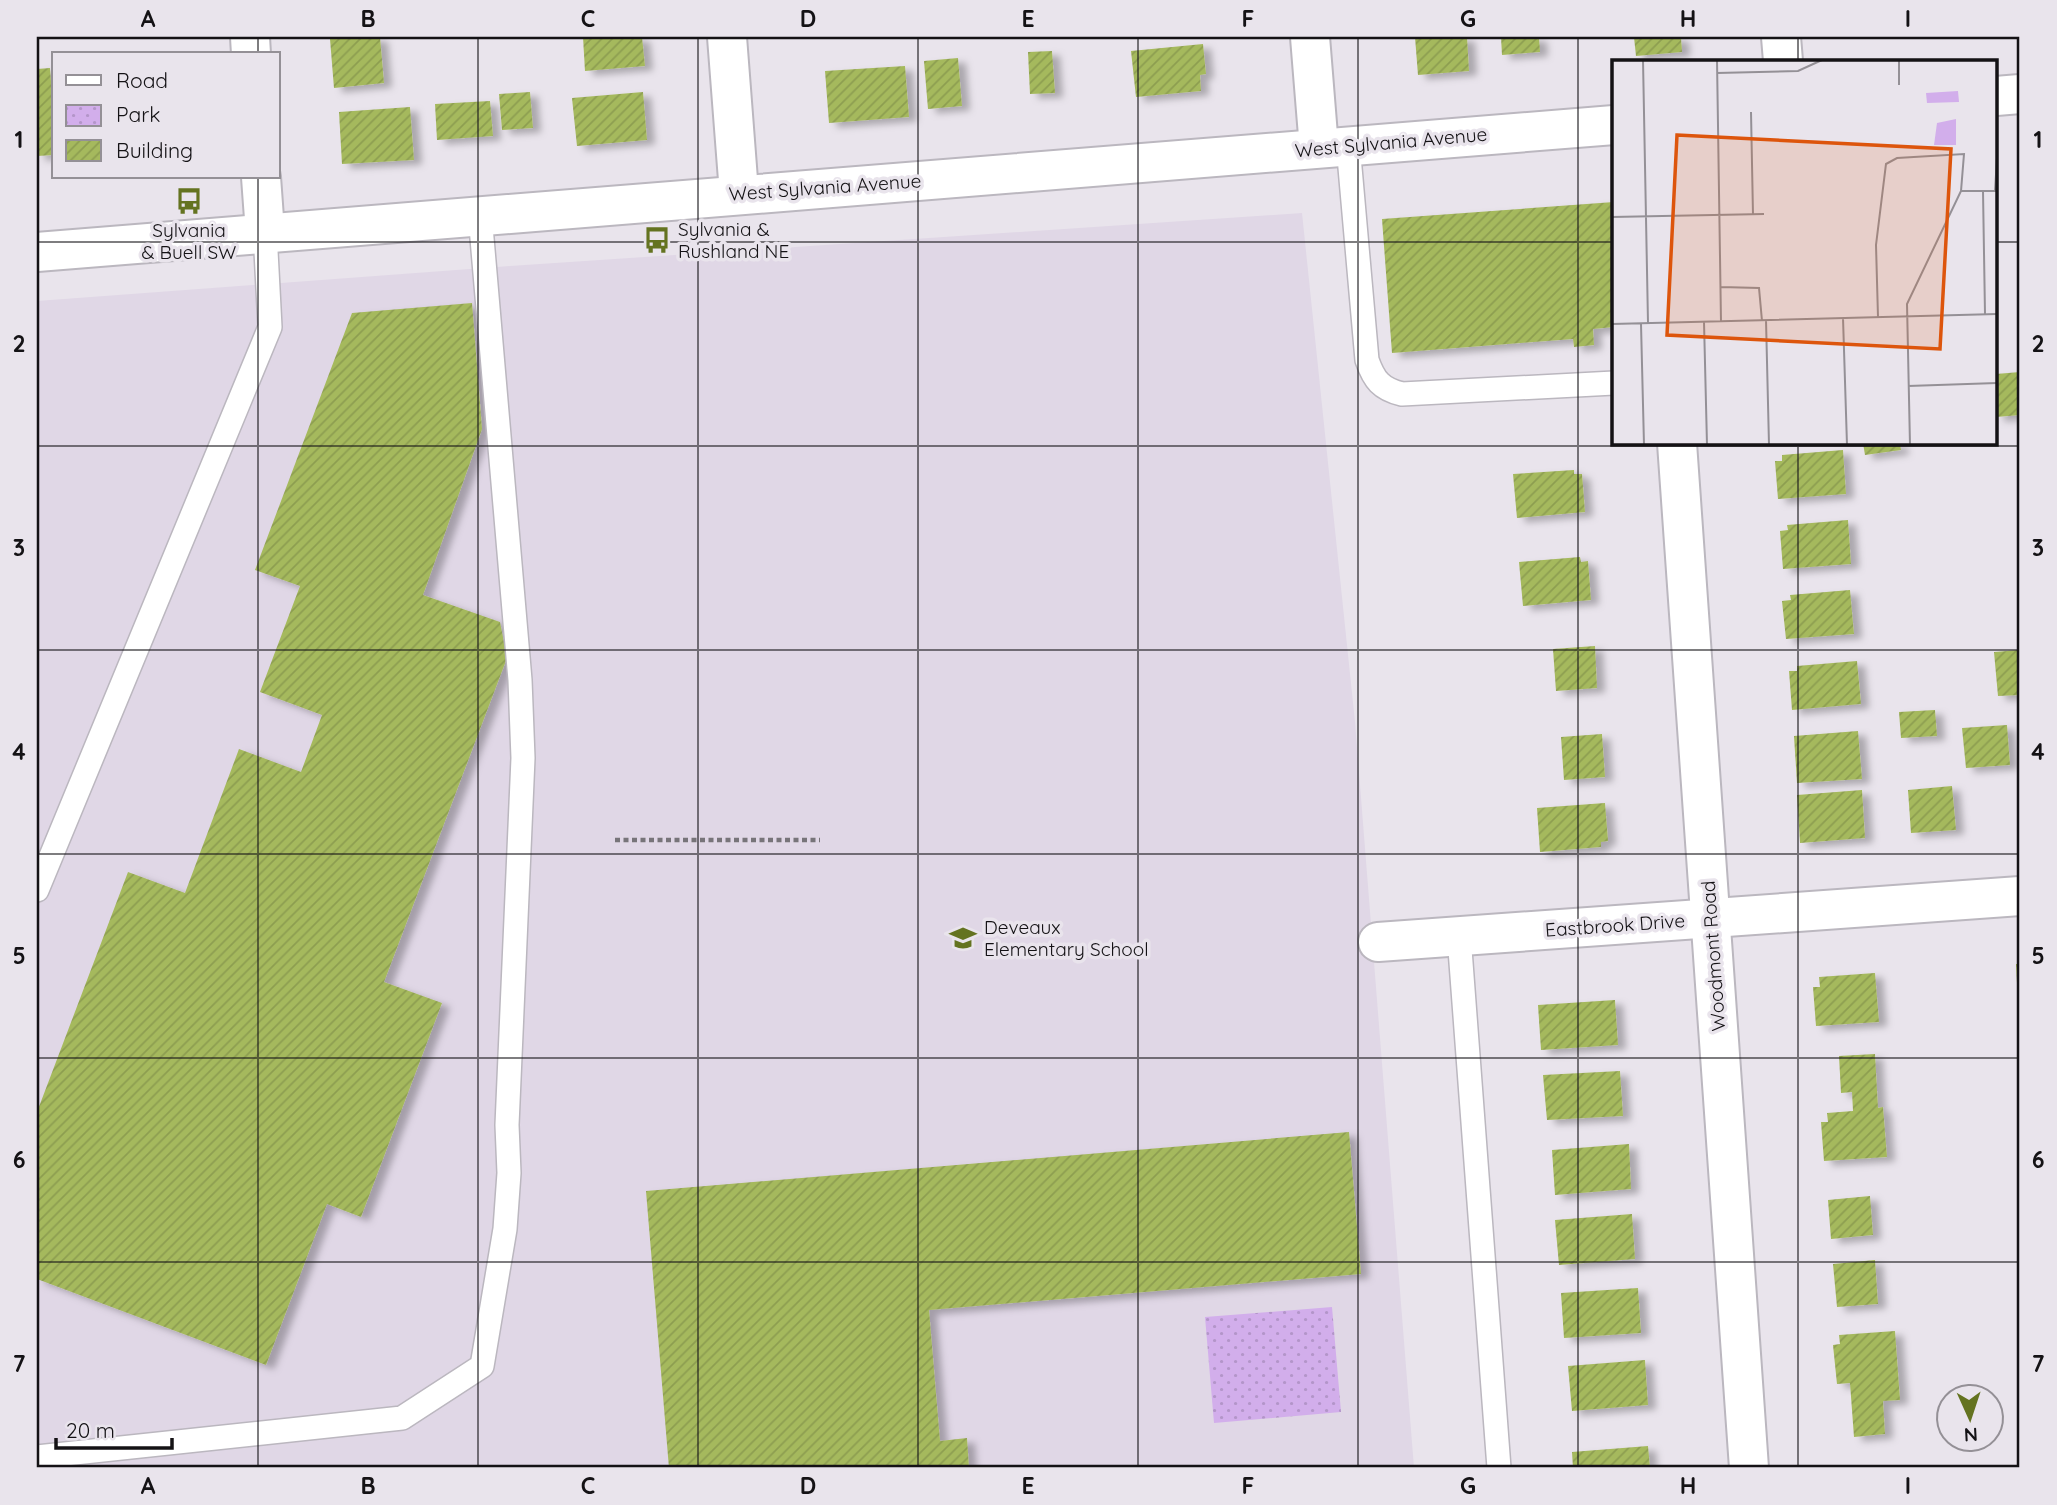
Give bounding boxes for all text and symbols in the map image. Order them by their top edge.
text: A [141,4,156,33]
text: B [360,4,376,33]
text: C [581,4,595,33]
text: D [800,4,816,33]
text: E [1021,4,1035,33]
text: F [1242,4,1254,33]
text: G [1460,4,1476,33]
text: H [1680,4,1696,33]
text: I [1905,4,1911,33]
legend [52,52,280,178]
inset map [1612,60,1997,444]
text: Road [116,67,168,93]
text: Park [116,101,160,127]
street label: West Sylvania Avenue [1294,122,1488,162]
text: 1 [15,125,23,154]
text: 1 [2034,125,2042,154]
text: Building [116,137,193,163]
street label: West Sylvania Avenue [728,168,922,206]
bus stop icon: Sylvania & Buell SW [174,186,204,216]
place label: Sylvania & Rushland NE [678,217,789,263]
place label: Sylvania & Buell SW [142,218,236,264]
bus stop icon: Sylvania & Rushland NE [642,225,672,255]
text: 2 [12,329,26,358]
text: 2 [2031,329,2045,358]
text: 3 [13,533,25,562]
text: 3 [2032,533,2044,562]
text: 4 [12,737,26,766]
text: 4 [2031,737,2045,766]
street label: Woodmont Road [1696,880,1730,1032]
street label: Eastbrook Drive [1544,908,1686,942]
place label: Deveaux Elementary School [984,915,1149,961]
school or university icon: Deveaux Elementary School [948,923,978,953]
text: 5 [12,941,26,970]
text: 5 [2031,941,2045,970]
text: 6 [13,1145,25,1174]
text: 6 [2032,1145,2044,1174]
text: 7 [13,1349,26,1378]
text: 7 [2032,1349,2045,1378]
north arrow [1934,1382,2004,1452]
scale bar [56,1407,172,1451]
text: 20 m [66,1417,115,1443]
text: N [1963,1423,1978,1447]
text: A [141,1471,156,1500]
text: B [360,1471,376,1500]
text: C [581,1471,595,1500]
text: D [800,1471,816,1500]
text: E [1021,1471,1035,1500]
text: F [1242,1471,1254,1500]
text: G [1460,1471,1476,1500]
text: H [1680,1471,1696,1500]
text: I [1905,1471,1911,1500]

